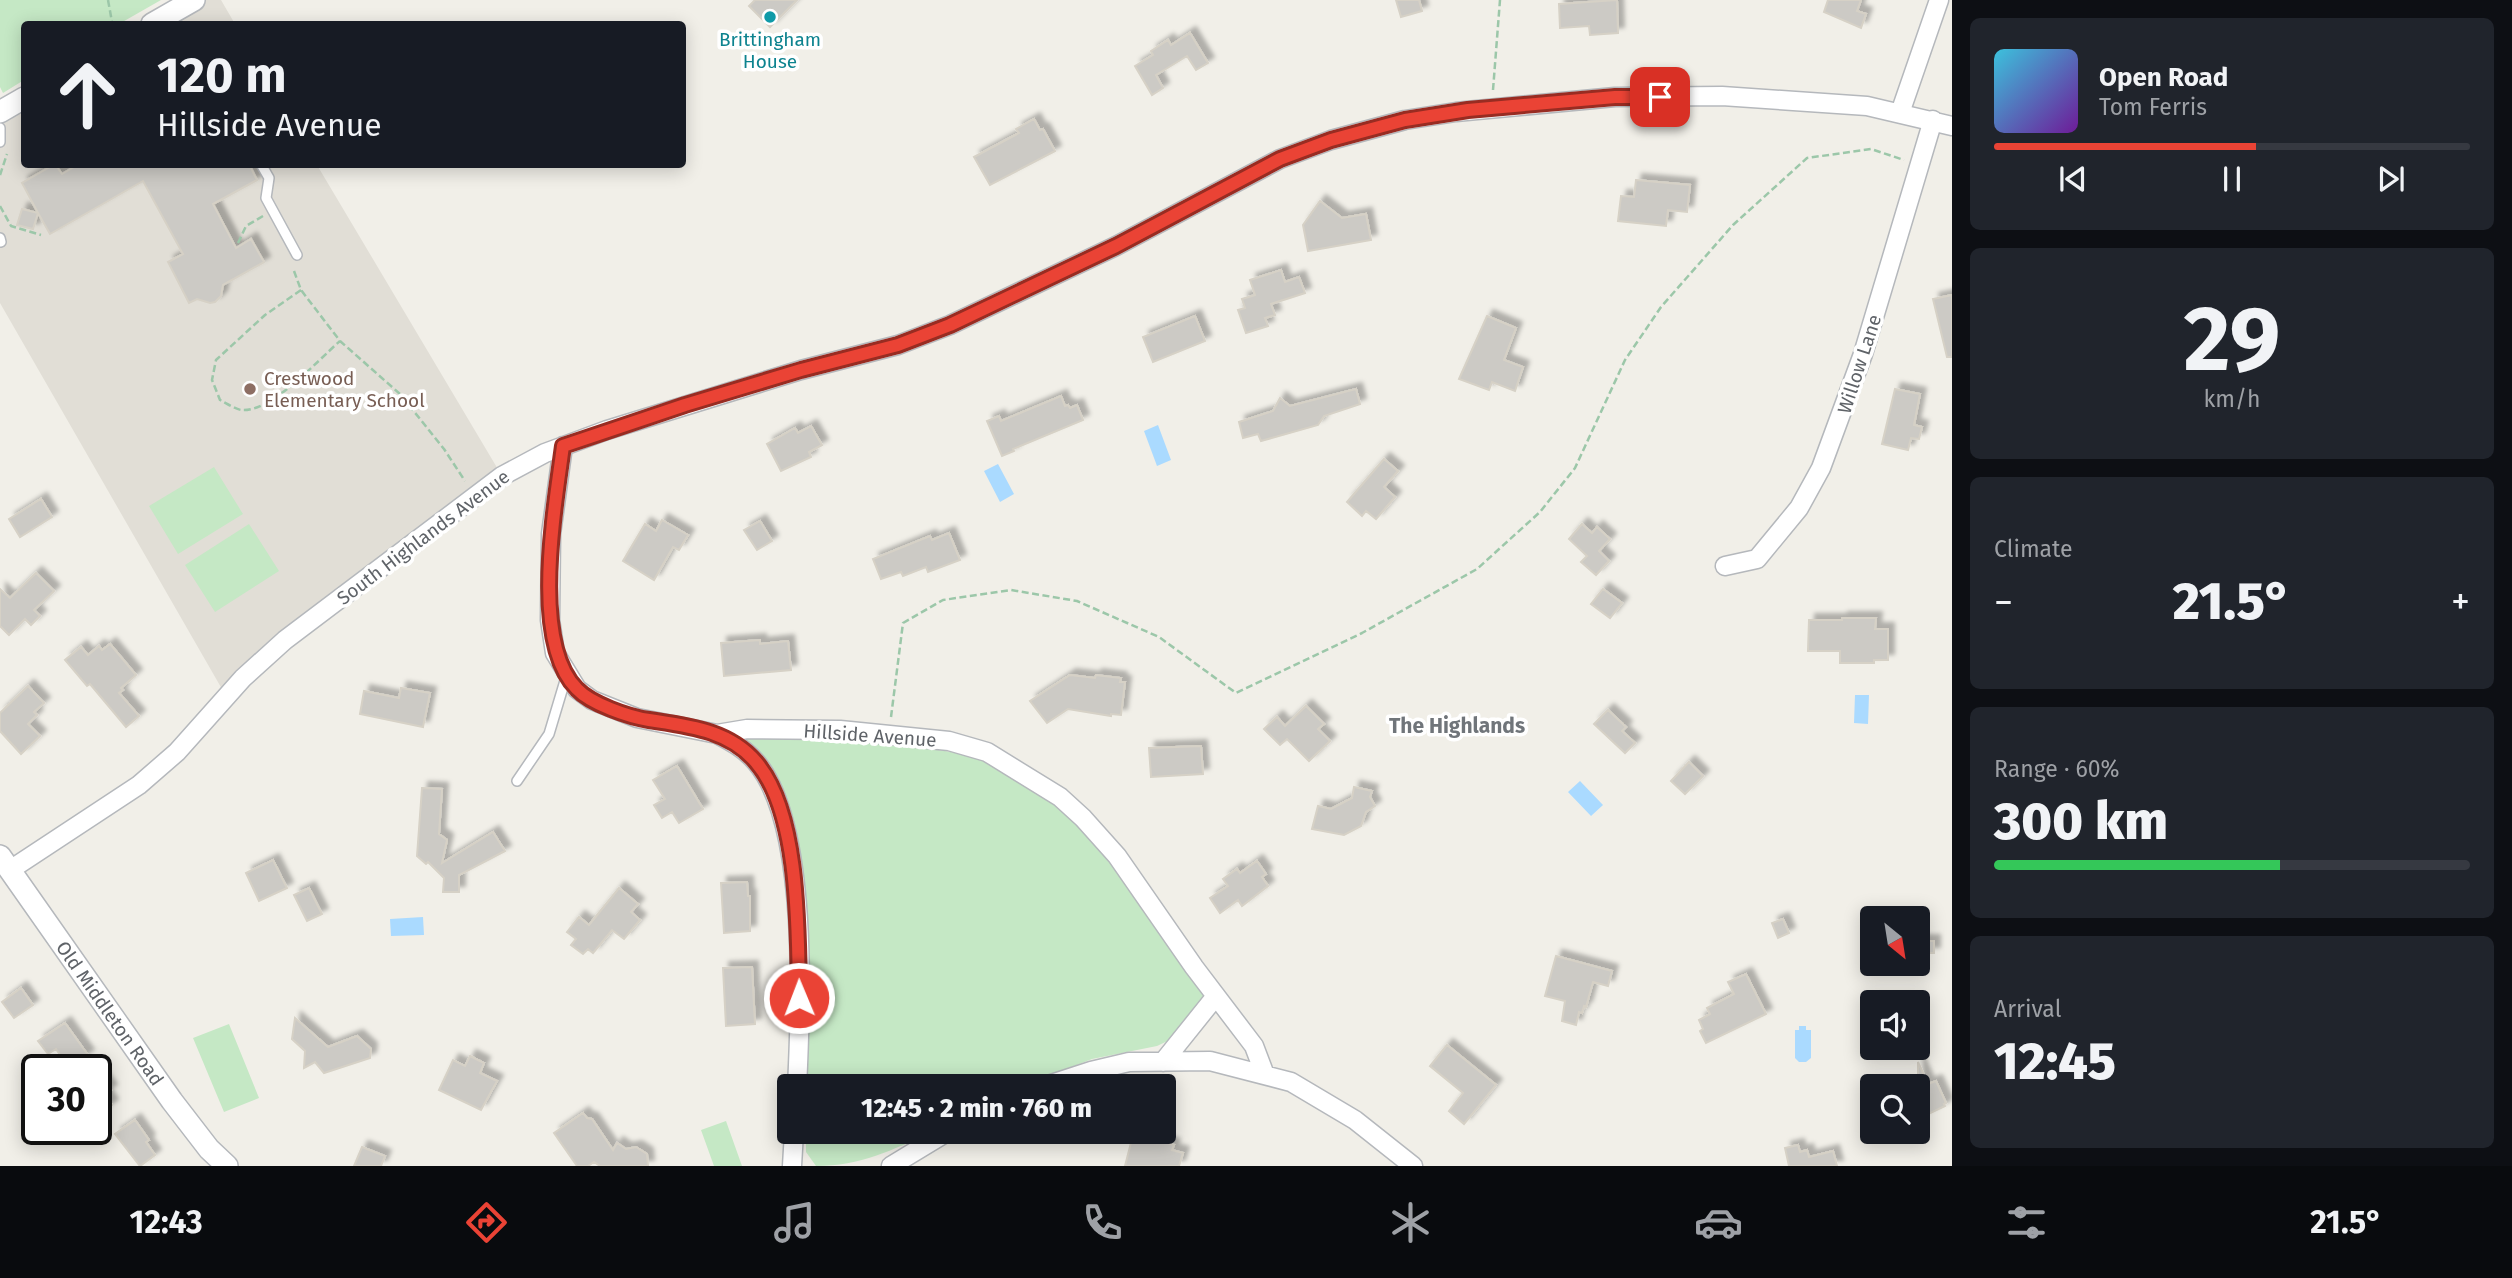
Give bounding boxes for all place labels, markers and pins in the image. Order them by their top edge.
marker: Brittingham House [762,9,778,25]
place label: Brittingham House [719,28,821,73]
pin [1630,67,1690,127]
place label: Crestwood Elementary School [264,367,425,412]
marker: Crestwood Elementary School [242,381,258,397]

